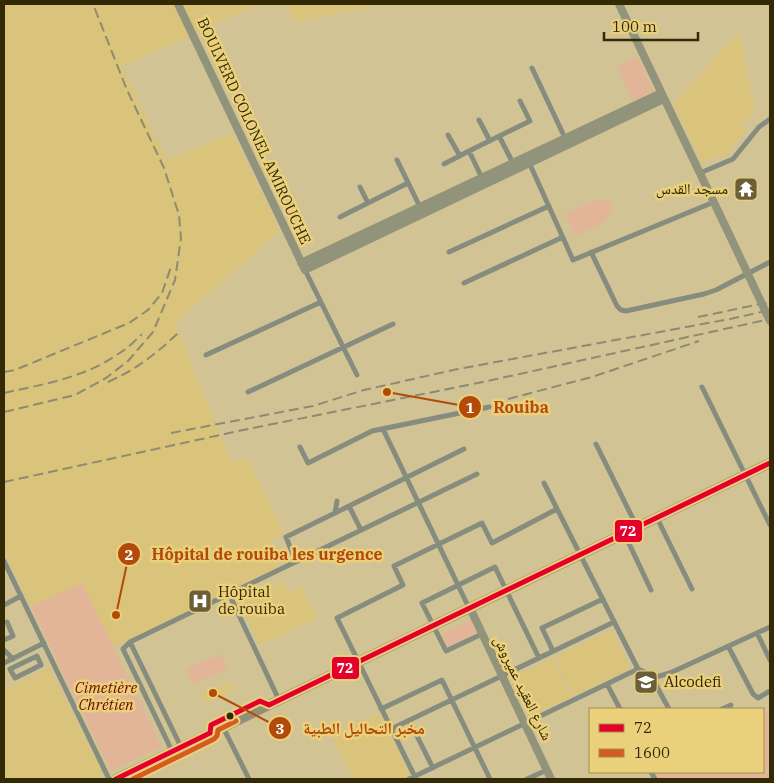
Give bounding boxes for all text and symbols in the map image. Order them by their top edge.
scale bar [604,10,698,42]
street label: BOULVERD COLONEL AMIROUCHE [193,14,316,247]
text: 100 m [612,17,657,36]
temple icon: مسجد القدس [733,176,759,202]
place label: مسجد القدس [656,179,728,199]
callout: Rouiba [458,392,559,423]
text: Rouiba [493,397,549,417]
text: 1 [465,398,475,417]
line badge: 72 [614,519,643,543]
text: 72 [620,522,636,540]
callout: Hôpital de rouiba les urgence [117,539,393,570]
text: Hôpital de rouiba les urgence [151,544,383,564]
text: 2 [124,545,134,564]
place label: Hôpital de rouiba [218,582,285,618]
hospital icon: Hôpital de rouiba [187,588,213,614]
street label: شارع العقيد عميروش [489,632,557,744]
line badge: 72 [331,656,360,680]
text: 72 [337,659,353,677]
school or university icon: Alcodefi [633,669,659,695]
place label: Alcodefi [664,672,722,691]
park label: Cimetière Chrétien [75,678,137,714]
legend [589,708,764,773]
unlabelled marker [225,711,235,721]
callout: مخبر التحاليل الطبية [268,713,435,744]
text: مخبر التحاليل الطبية [303,718,425,738]
text: 72 [634,718,652,737]
text: 3 [275,719,285,738]
text: 1600 [634,743,670,762]

